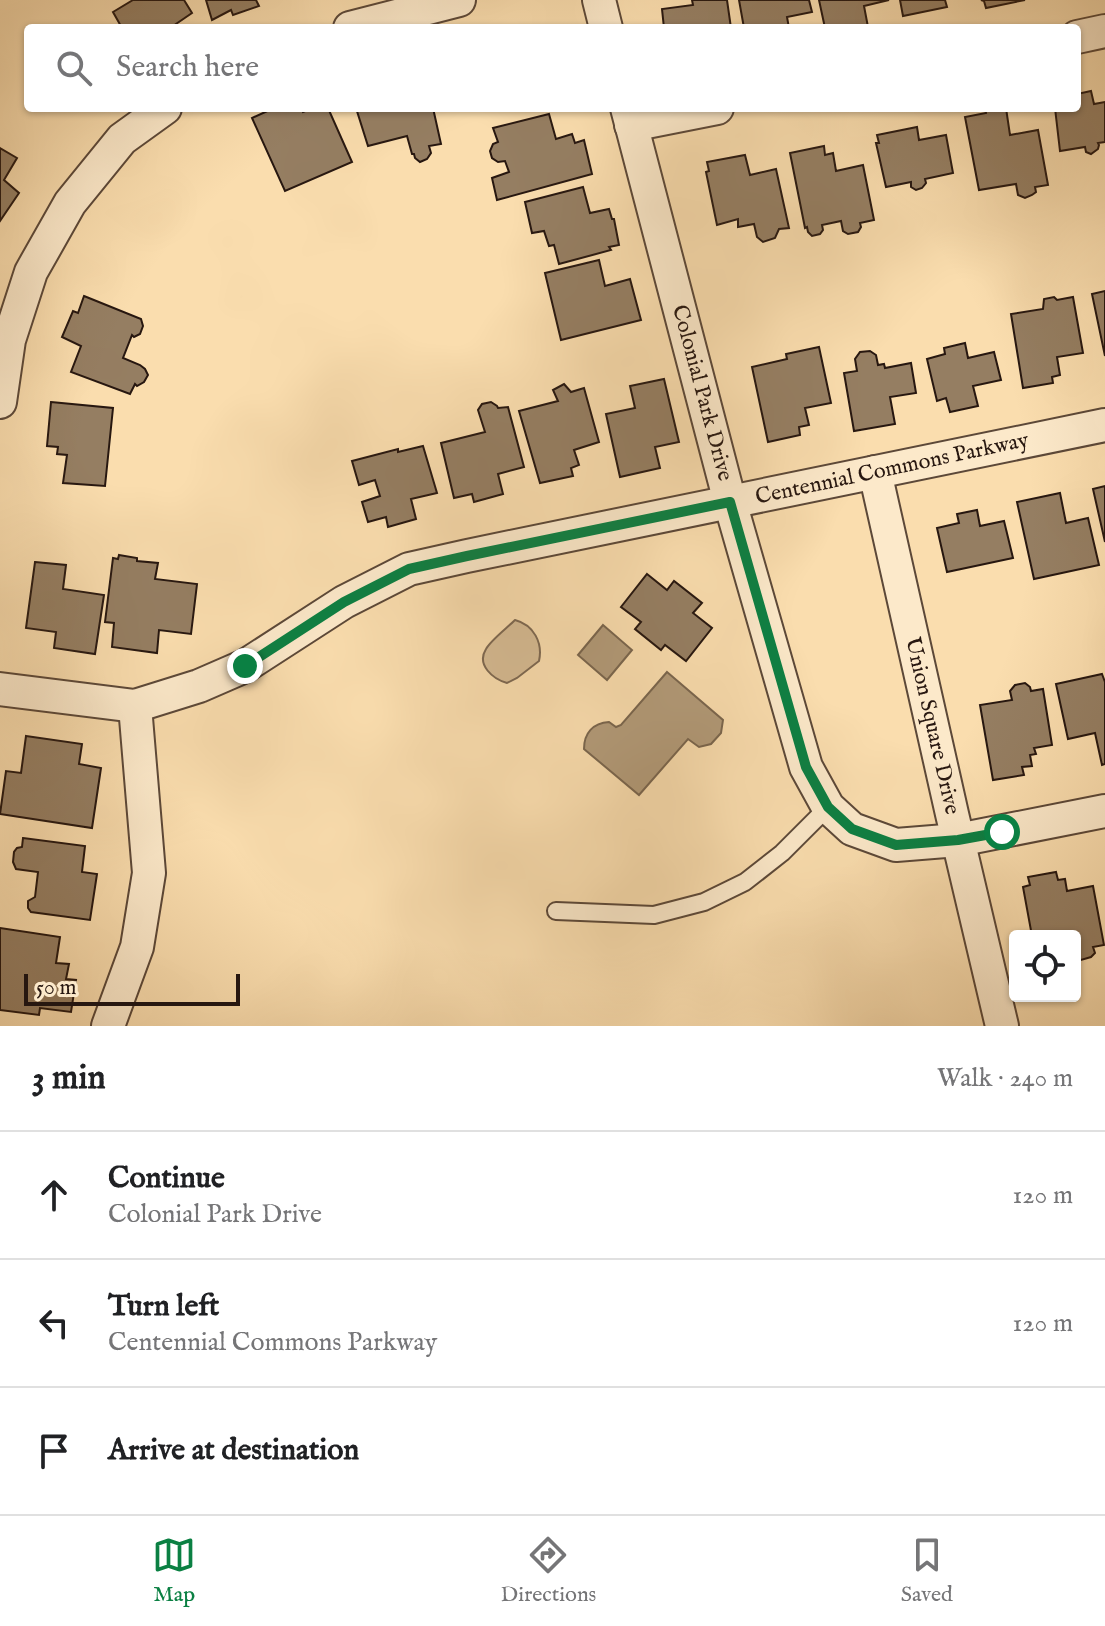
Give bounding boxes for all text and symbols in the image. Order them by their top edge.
search box [24,24,1081,112]
icon: search [52,46,96,90]
text: Search here [116,49,259,87]
street label: Colonial Park Drive [665,302,739,484]
street label: Centennial Commons Parkway [753,426,1031,512]
street label: Union Square Drive [898,635,966,817]
route end [227,648,263,684]
route start [984,814,1020,850]
map controls [1009,930,1081,1002]
button: locate [1009,930,1081,1002]
scale bar [24,970,240,1006]
text: 50 m [36,974,77,1002]
text: 3 min [32,1057,106,1100]
text: Walk · 240 m [937,1062,1073,1095]
text: Continue [108,1160,225,1198]
icon: ahead [32,1173,76,1217]
text: 120 m [1013,1179,1073,1212]
text: Colonial Park Drive [108,1198,322,1231]
text: Turn left [108,1288,219,1326]
icon: left [32,1301,76,1345]
text: 120 m [1013,1307,1073,1340]
text: Centennial Commons Parkway [108,1326,437,1359]
icon: arrive [32,1429,76,1473]
text: Arrive at destination [108,1432,359,1470]
tab: Map [152,1533,196,1609]
tab: Directions [501,1533,596,1609]
tab: Saved [901,1533,953,1609]

